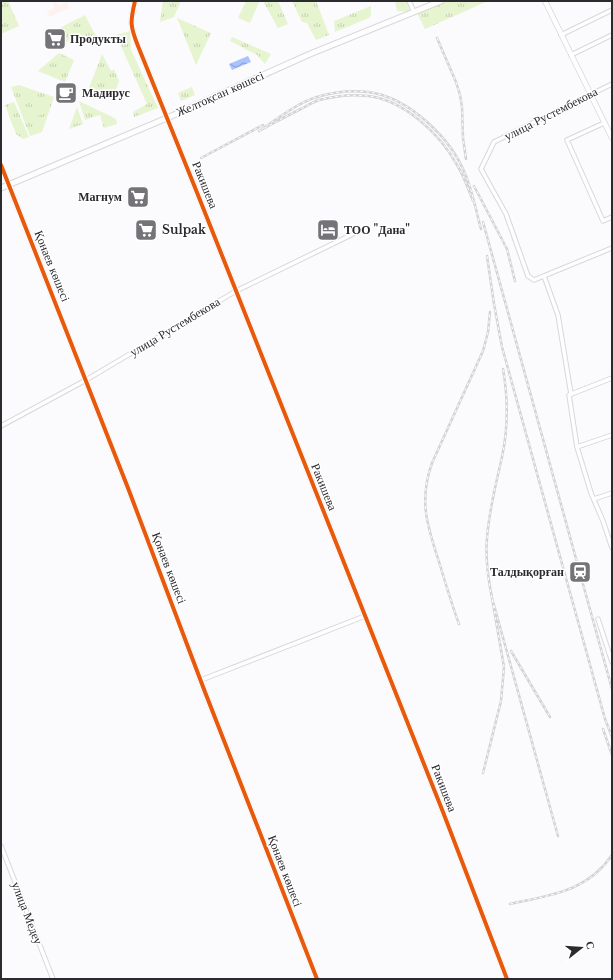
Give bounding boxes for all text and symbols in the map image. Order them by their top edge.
supermarket icon: Продукты [42,26,68,52]
place label: Продукты [70,31,127,46]
street label: Желтоқсан көшесі [174,67,267,120]
cafe icon: Мадирус [53,80,79,106]
street label: улица Рустембекова [502,83,600,144]
place label: Мадирус [82,85,130,100]
street label: Ракишева [189,159,222,211]
supermarket icon: Магнум [125,184,151,210]
place label: Магнум [78,189,122,204]
supermarket icon: Sulpak [133,217,159,243]
hotel icon: ТОО "Дана" [315,217,341,243]
place label: Sulpak [162,222,207,237]
place label: ТОО "Дана" [344,222,410,237]
street label: Қонаев көшесі [31,228,74,304]
street label: улица Рустембекова [127,293,223,359]
street label: Ракишева [308,461,341,513]
street label: Қонаев көшесі [149,530,190,606]
station icon: Талдықорған [567,559,593,585]
place label: Талдықорған [490,564,564,579]
street label: Ракишева [429,762,461,814]
street label: Қонаев көшесі [265,833,306,909]
street label: улица Медеу [9,879,46,946]
north arrow [561,928,601,968]
text: С [583,939,598,951]

